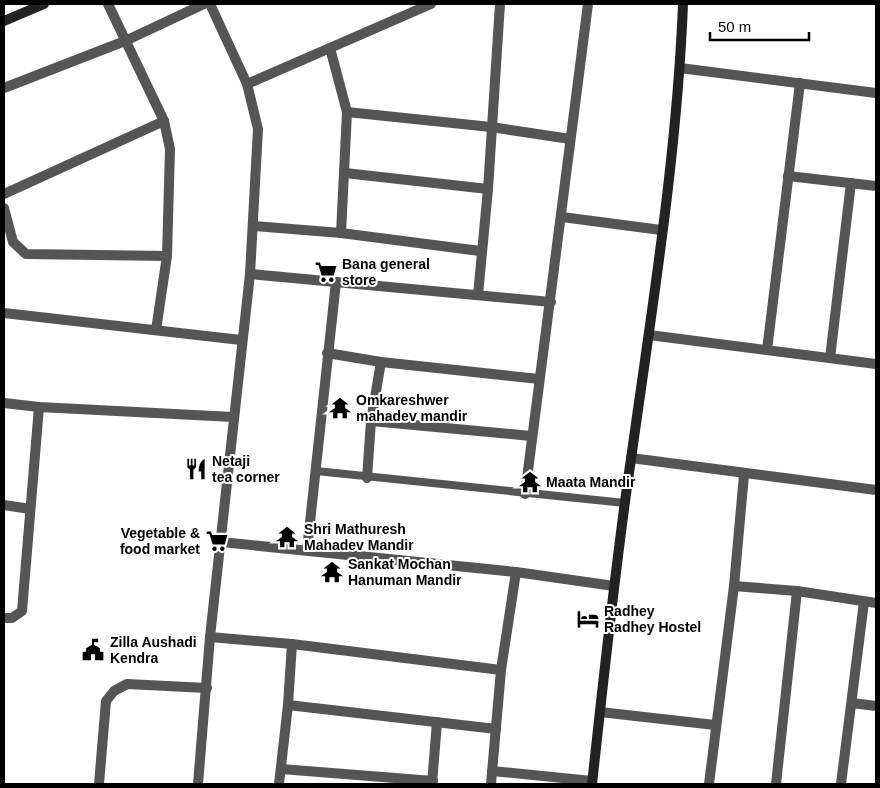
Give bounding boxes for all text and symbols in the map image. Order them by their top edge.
scale bar [710,10,809,42]
text: 50 m [718,18,751,35]
place label: Bana general store [342,256,430,288]
supermarket icon: Bana general store [313,259,339,285]
place label: Omkareshwer mahadev mandir [356,392,468,424]
temple icon: Omkareshwer mahadev mandir [327,395,353,421]
place label: Netaji tea corner [212,453,280,485]
restaurant icon: Netaji tea corner [183,456,209,482]
temple icon: Maata Mandir [517,469,543,495]
place label: Maata Mandir [546,474,636,490]
place label: Shri Mathuresh Mahadev Mandir [304,521,414,553]
temple icon: Shri Mathuresh Mahadev Mandir [274,524,300,550]
place label: Vegetable & food market [120,525,200,557]
supermarket icon: Vegetable & food market [204,528,230,554]
place label: Sankat Mochan Hanuman Mandir [348,556,462,588]
temple icon: Sankat Mochan Hanuman Mandir [319,559,345,585]
place label: Radhey Radhey Hostel [604,603,701,635]
hotel icon: Radhey Radhey Hostel [575,606,601,632]
place label: Zilla Aushadi Kendra [110,634,197,666]
public building icon: Zilla Aushadi Kendra [80,637,106,663]

